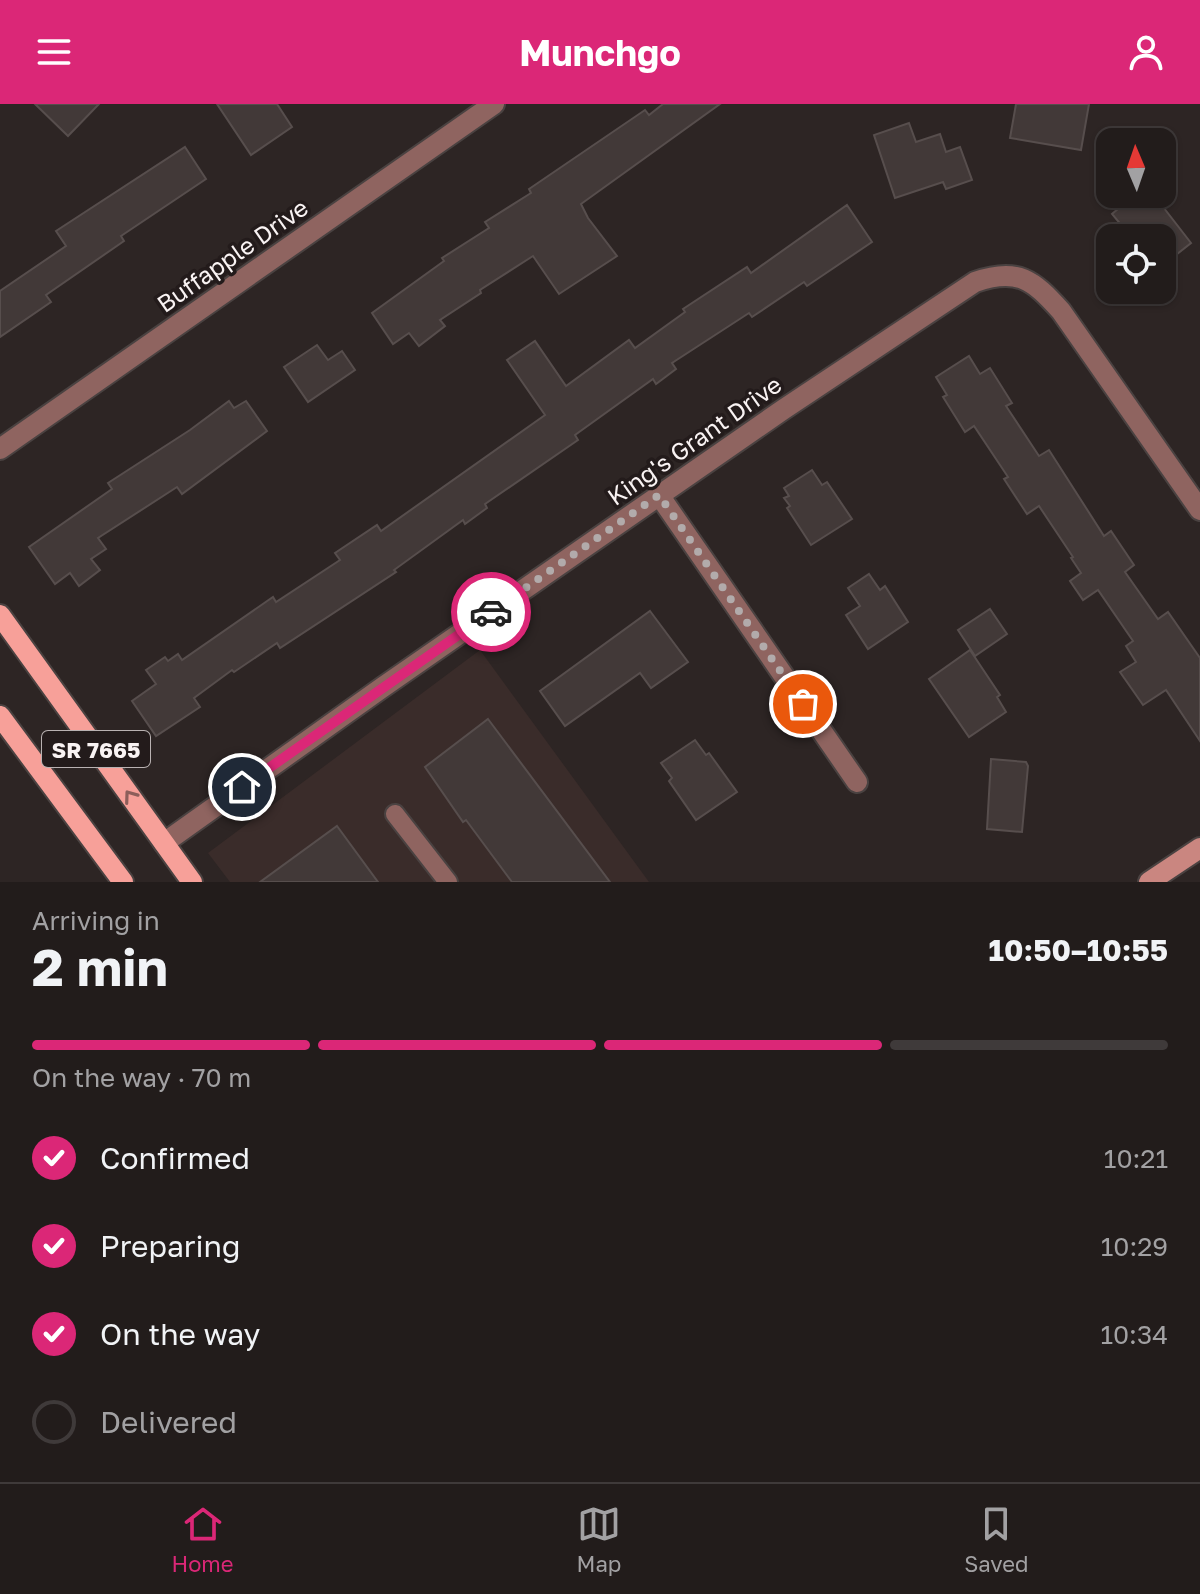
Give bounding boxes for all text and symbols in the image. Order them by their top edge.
icon: menu [32,30,76,74]
icon: person [1124,30,1168,74]
text: Munchgo [519,31,681,74]
north arrow [1096,128,1176,208]
map controls [1096,128,1176,304]
street label: Buffapple Drive [151,192,313,318]
button: locate [1096,224,1176,304]
street label: King's Grant Drive [601,369,787,511]
courier [451,572,531,652]
icon: car [469,590,513,634]
pin [769,670,837,738]
icon: bag [781,682,825,726]
road number: SR 7665 [42,731,150,767]
pin [208,753,276,821]
icon: home [220,765,264,809]
one-way arrow [125,791,140,805]
text: Arriving in [32,905,160,936]
text: 10:50–10:55 [989,932,1168,968]
text: 2 min [32,935,168,997]
text: On the way · 70 m [32,1062,251,1093]
icon: check [32,1136,76,1180]
text: Confirmed [100,1140,250,1176]
text: 10:21 [1104,1143,1168,1174]
icon: check [32,1224,76,1268]
text: Preparing [100,1228,241,1264]
text: 10:29 [1101,1231,1168,1262]
icon: check [32,1312,76,1356]
text: On the way [100,1316,260,1352]
text: 10:34 [1100,1319,1168,1350]
text: Delivered [100,1404,237,1440]
tab: Home [171,1502,234,1577]
tab: Map [576,1502,621,1577]
tab: Saved [964,1502,1029,1577]

